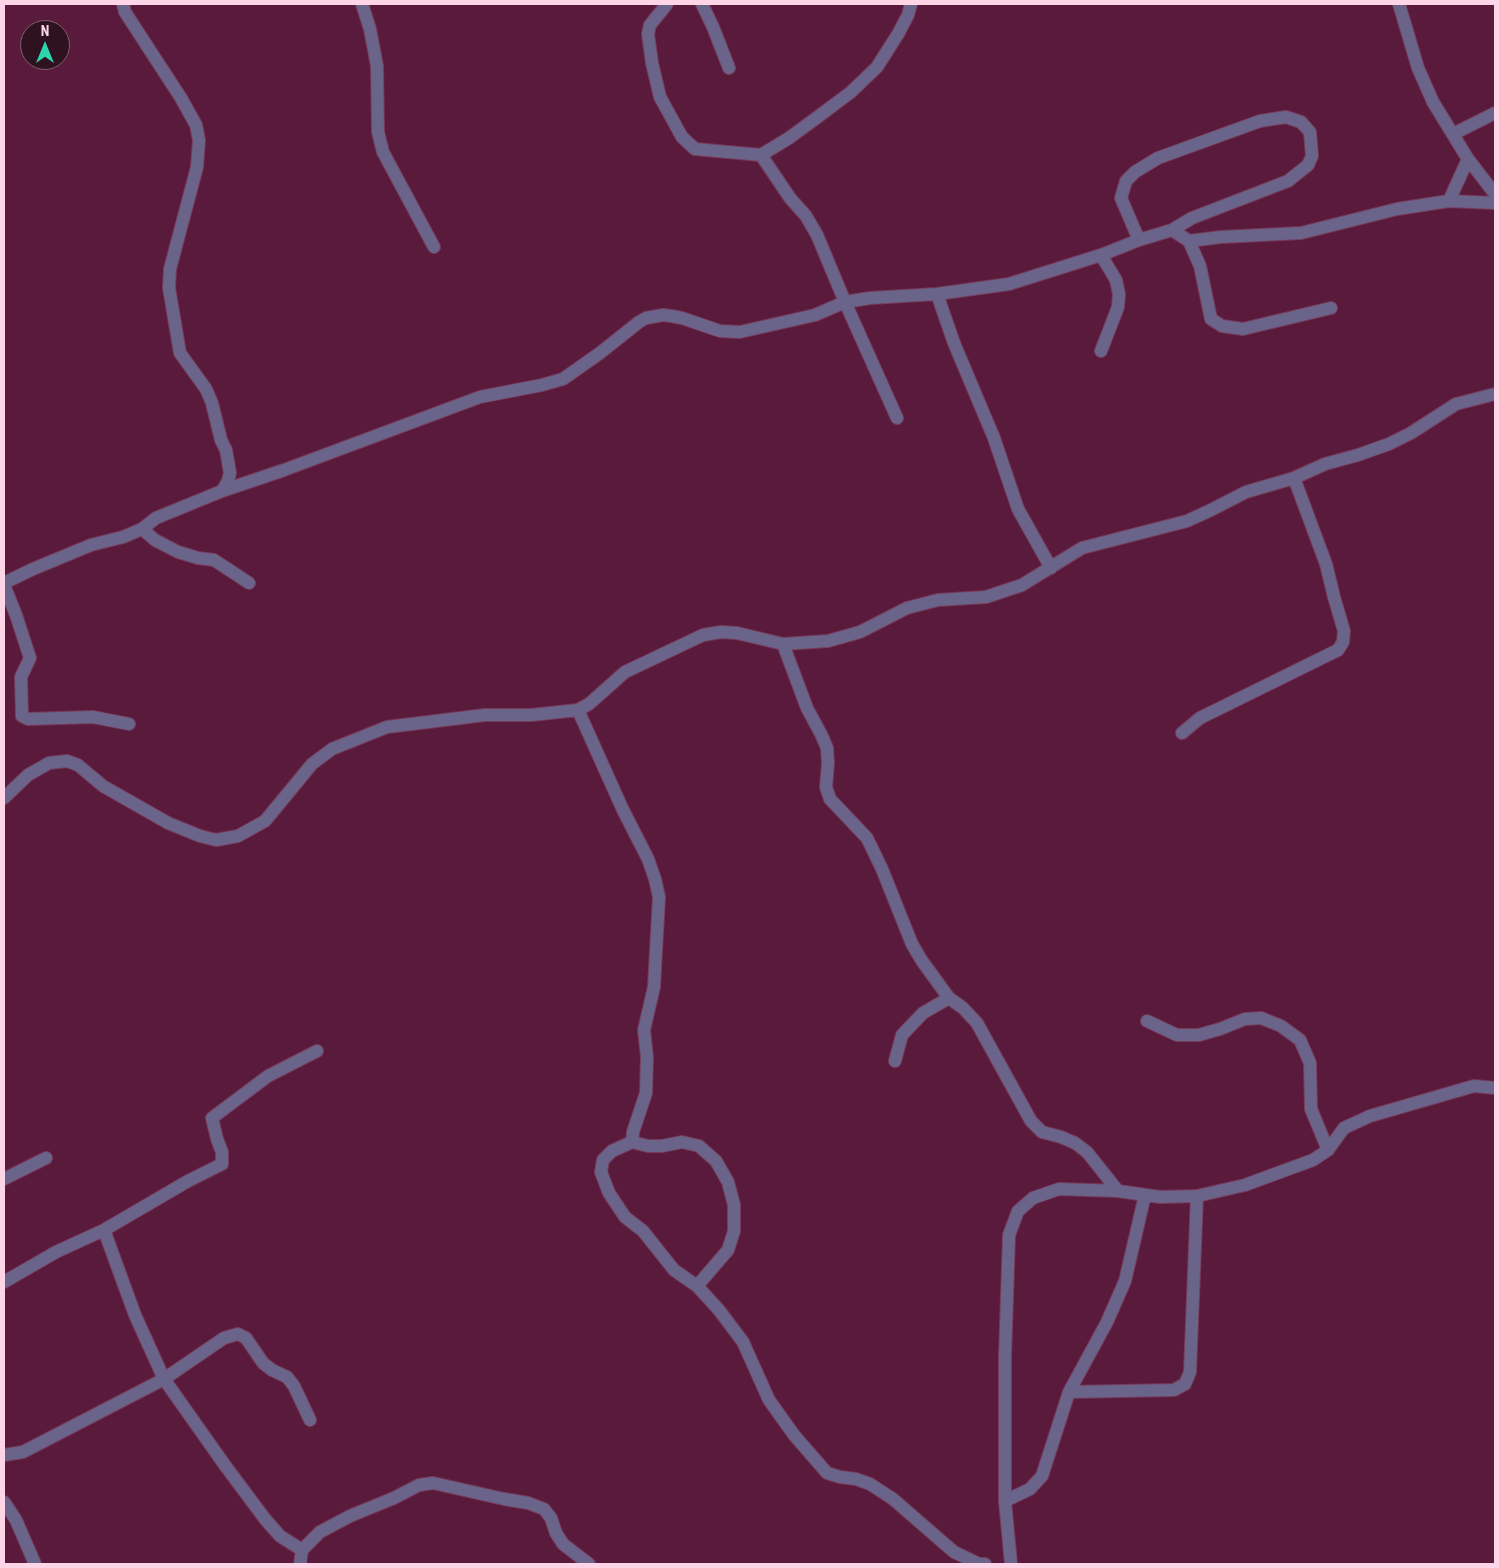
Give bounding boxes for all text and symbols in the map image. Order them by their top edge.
north arrow [20,20,70,70]
text: N [41,23,49,39]

